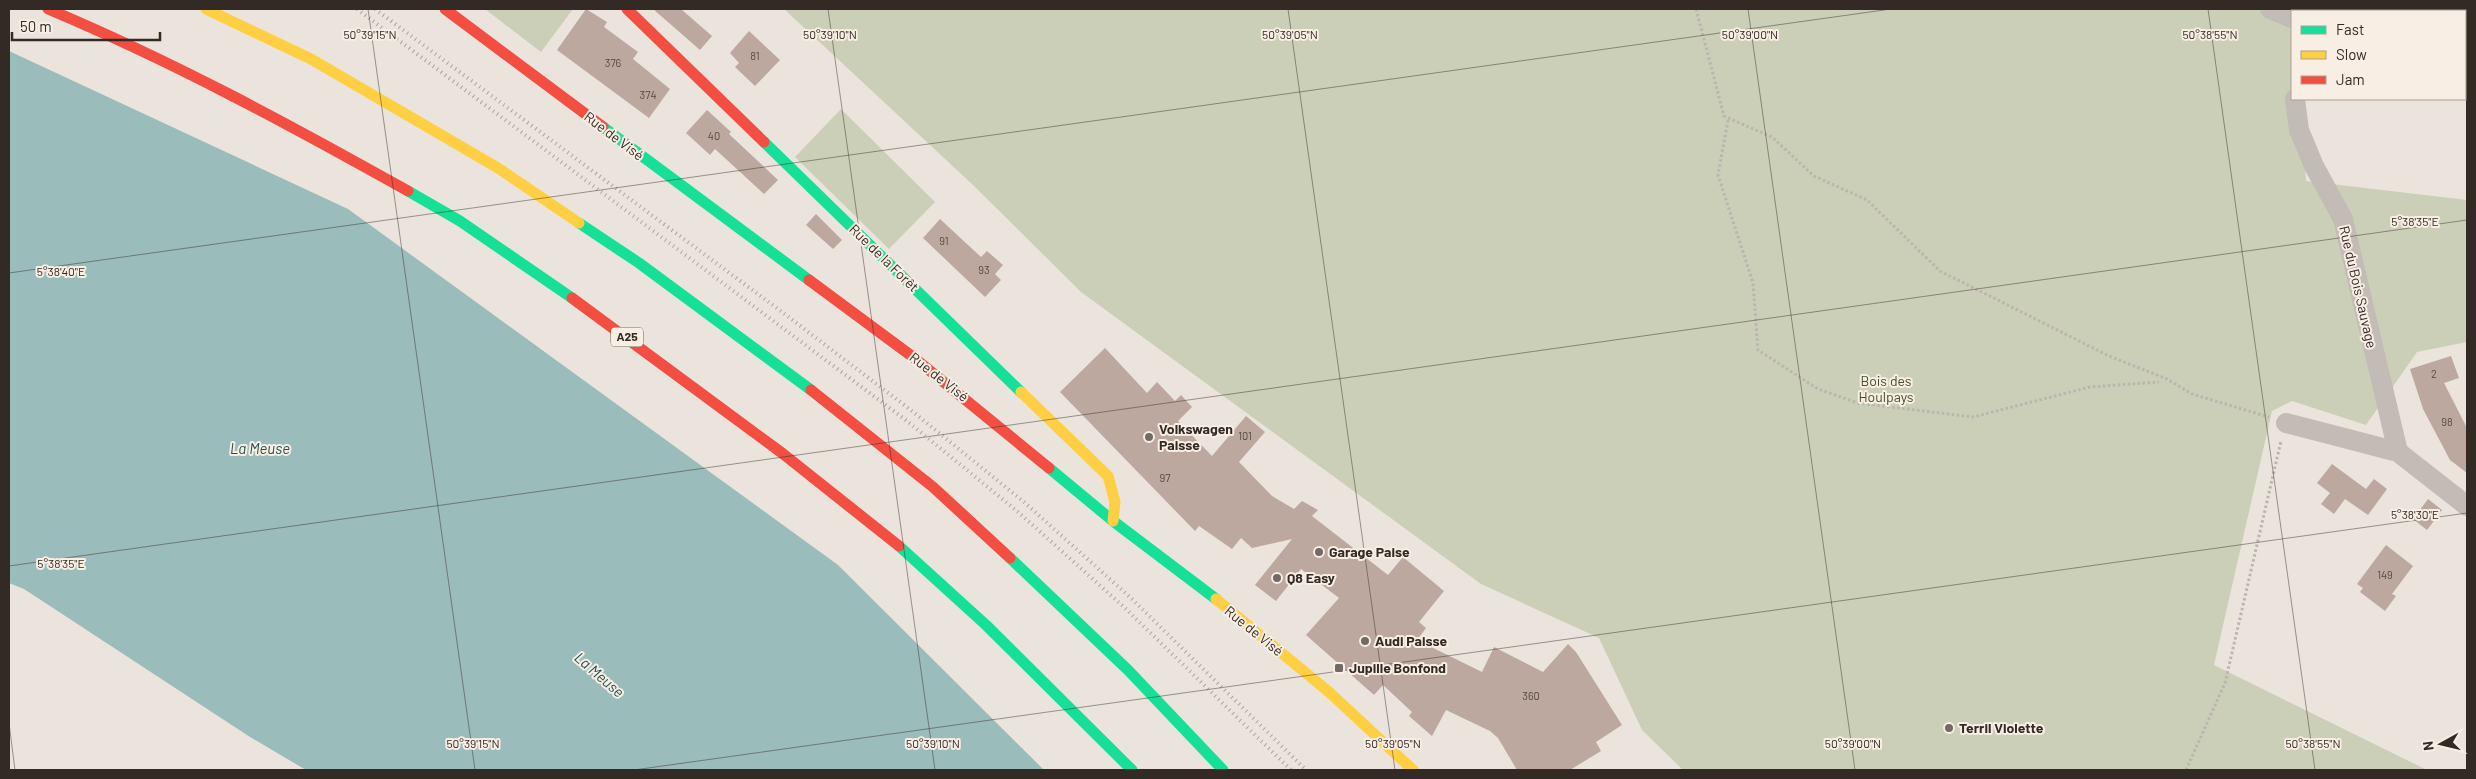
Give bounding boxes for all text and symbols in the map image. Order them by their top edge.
scale bar [12,10,160,42]
legend [2291,10,2466,100]
text: 50 m [20,17,52,35]
text: Fast [2336,20,2364,38]
text: 50°39'15"N [343,27,397,41]
text: 50°39'10"N [803,27,857,41]
text: 50°39'05"N [1262,27,1318,41]
text: 50°39'00"N [1722,27,1778,41]
text: 50°38'55"N [2182,27,2238,41]
text: Slow [2336,45,2367,63]
house number: 81 [750,49,760,62]
house number: 376 [605,56,622,69]
text: Jam [2336,70,2365,88]
house number: 374 [640,88,656,101]
street label: Rue de Visé [581,108,647,164]
house number: 40 [708,129,720,142]
text: 5°38'35"E [2391,214,2439,228]
street label: Rue de la Forêt [846,220,923,295]
street label: Rue du Bois Sauvage [2336,224,2381,350]
house number: 91 [939,234,949,247]
house number: 93 [978,263,990,276]
text: 5°38'40"E [37,264,85,278]
road number: A25 [611,328,643,347]
street label: Rue de Visé [906,348,972,405]
house number: 2 [2431,367,2437,380]
park label: Bois des Houlpays [1858,372,1914,405]
house number: 98 [2441,415,2453,428]
place label: Volkswagen Paisse [1159,420,1233,453]
house number: 101 [1238,429,1252,442]
marker: Volkswagen Paisse [1143,431,1155,443]
water label: La Meuse [230,439,290,457]
house number: 97 [1160,471,1170,484]
text: 5°38'30"E [2391,507,2439,521]
place label: Garage Paise [1329,543,1410,560]
marker: Garage Paise [1313,546,1325,558]
text: 5°38'35"E [37,556,85,570]
house number: 149 [2377,568,2393,581]
place label: Q8 Easy [1287,569,1335,586]
marker: Q8 Easy [1271,572,1283,584]
street label: Rue de Visé [1222,602,1287,659]
place label: Audi Paisse [1375,632,1447,649]
marker: Audi Paisse [1359,635,1371,647]
water label: La Meuse [571,648,628,701]
place label: Jupille Bonfond [1349,659,1446,676]
marker: Jupille Bonfond [1333,662,1345,674]
house number: 360 [1522,689,1540,702]
place label: Terril Violette [1959,719,2044,736]
north arrow [2416,719,2466,769]
marker: Terril Violette [1943,722,1955,734]
text: 50°39'15"N [446,736,500,750]
text: 50°39'10"N [906,736,960,750]
text: 50°39'05"N [1365,736,1421,750]
text: 50°39'00"N [1825,736,1881,750]
text: 50°38'55"N [2285,736,2341,750]
text: N [2419,740,2437,752]

